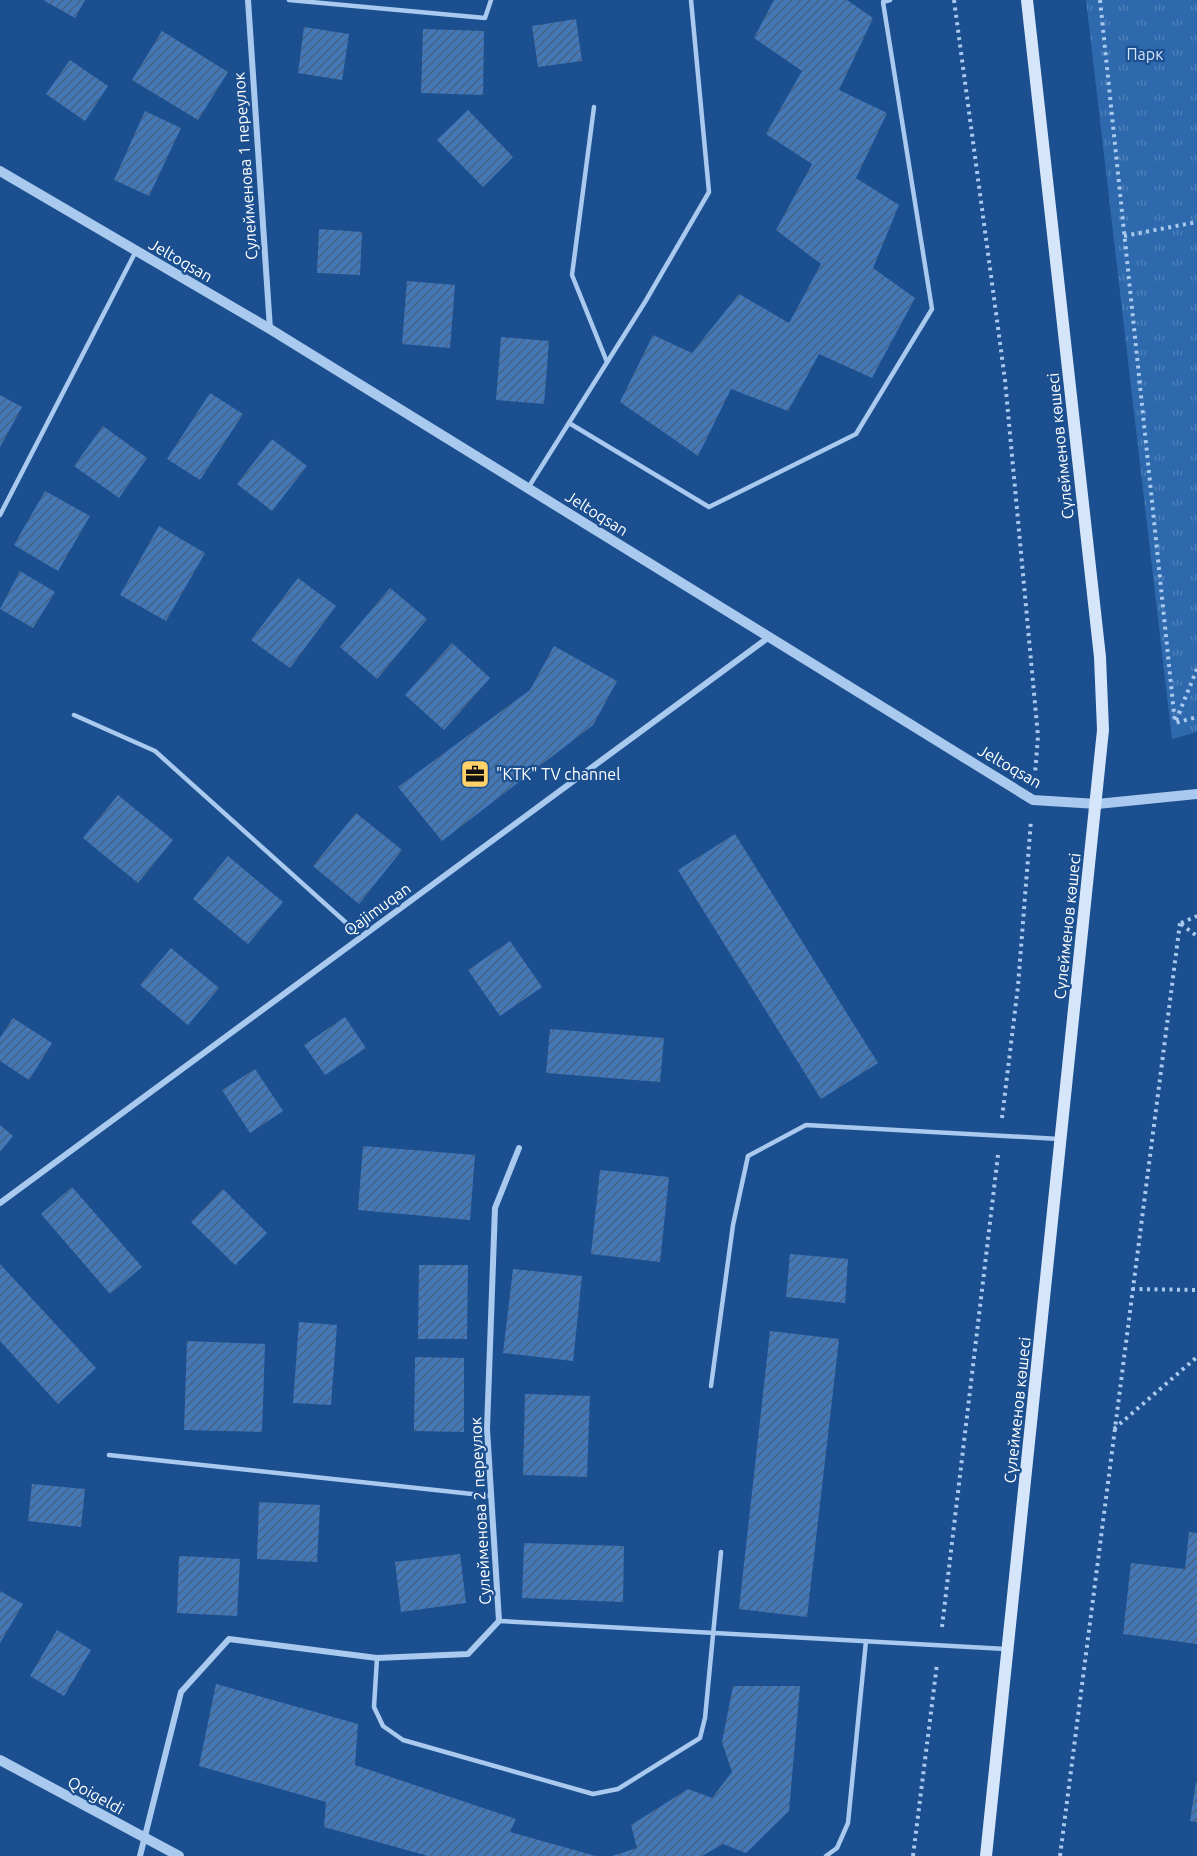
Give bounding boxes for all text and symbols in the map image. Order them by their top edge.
park label: Парк [1127,45,1163,63]
street label: Сулейменова 1 переулок [229,72,261,260]
street label: Jeltoqsan [146,235,216,285]
street label: Сүлейменов көшесі [1043,372,1077,520]
street label: Jeltoqsan [562,487,632,539]
street label: Jeltoqsan [975,741,1045,791]
office icon: "KTK" TV channel [459,758,491,790]
place label: "KTK" TV channel [496,765,620,783]
street label: Сүлейменов көшесі [1050,852,1084,1000]
street label: Qajimuqan [340,879,414,939]
street label: Сүлейменов көшесі [1000,1336,1034,1484]
street label: Сулейменова 2 переулок [466,1417,494,1605]
street label: Qoigeldi [65,1772,127,1818]

